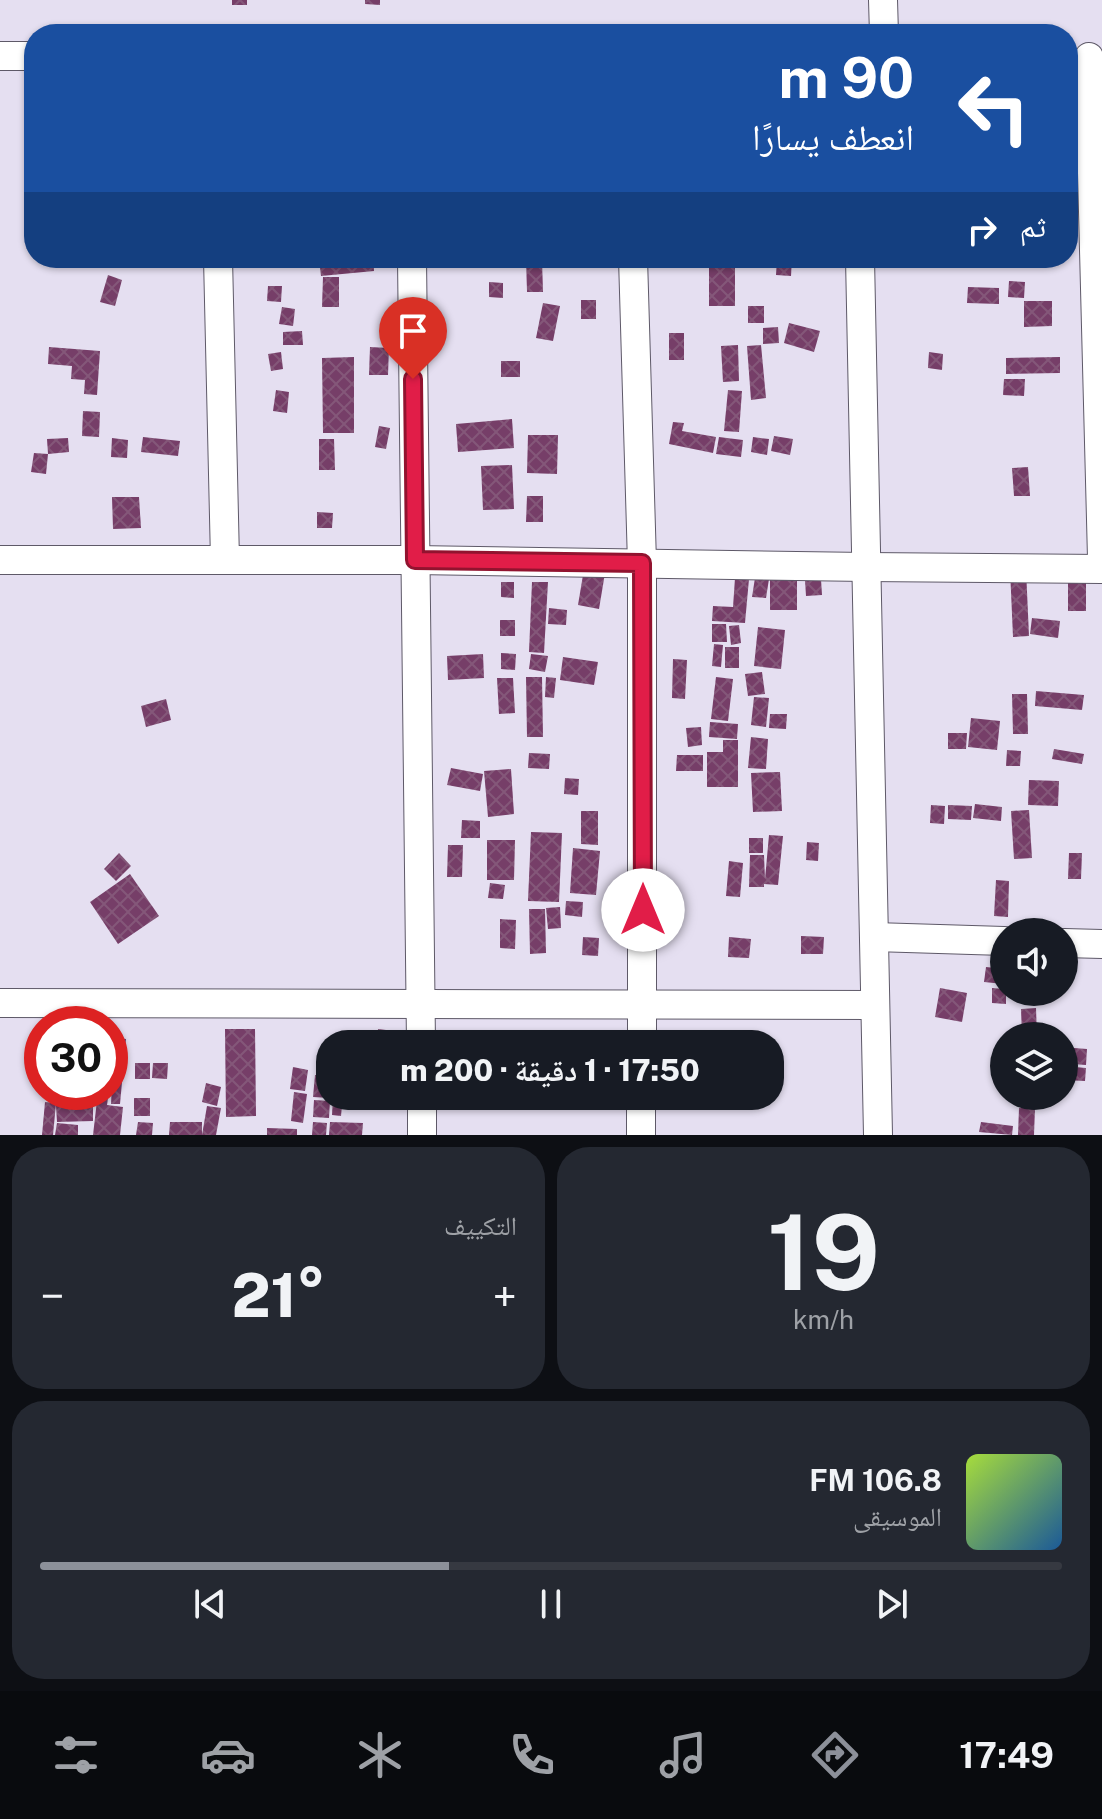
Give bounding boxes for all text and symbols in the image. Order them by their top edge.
text: 90 m [778,45,914,111]
icon: left [942,56,1046,160]
text: انعطف يسارًا [752,116,914,158]
icon: right [960,208,1004,252]
text: ثم [1020,208,1046,244]
pin [379,297,447,379]
icon: arrive [391,309,435,353]
position arrow [601,868,685,952]
map controls [990,918,1078,1110]
button: sound [990,918,1078,1006]
speed limit sign: 30 [24,1006,128,1110]
button: layers [990,1022,1078,1110]
text: 17:50 · 1 دقيقة · 200 m [400,1052,700,1088]
text: 19 [767,1191,880,1313]
text: التكييف [444,1210,517,1241]
text: 21° [231,1260,326,1331]
text: − [40,1270,64,1322]
text: + [493,1270,517,1322]
text: km/h [793,1304,854,1335]
text: 106.8 FM [809,1462,942,1498]
text: الموسيقى [853,1501,942,1532]
icon: previous [188,1582,232,1626]
icon: pause [529,1582,573,1626]
icon: next [870,1582,914,1626]
icon: filters [48,1727,104,1783]
icon: car [200,1727,256,1783]
icon: climate [352,1727,408,1783]
icon: phone [504,1727,560,1783]
icon: music [655,1727,711,1783]
icon: directions [807,1727,863,1783]
text: 17:49 [959,1734,1054,1776]

